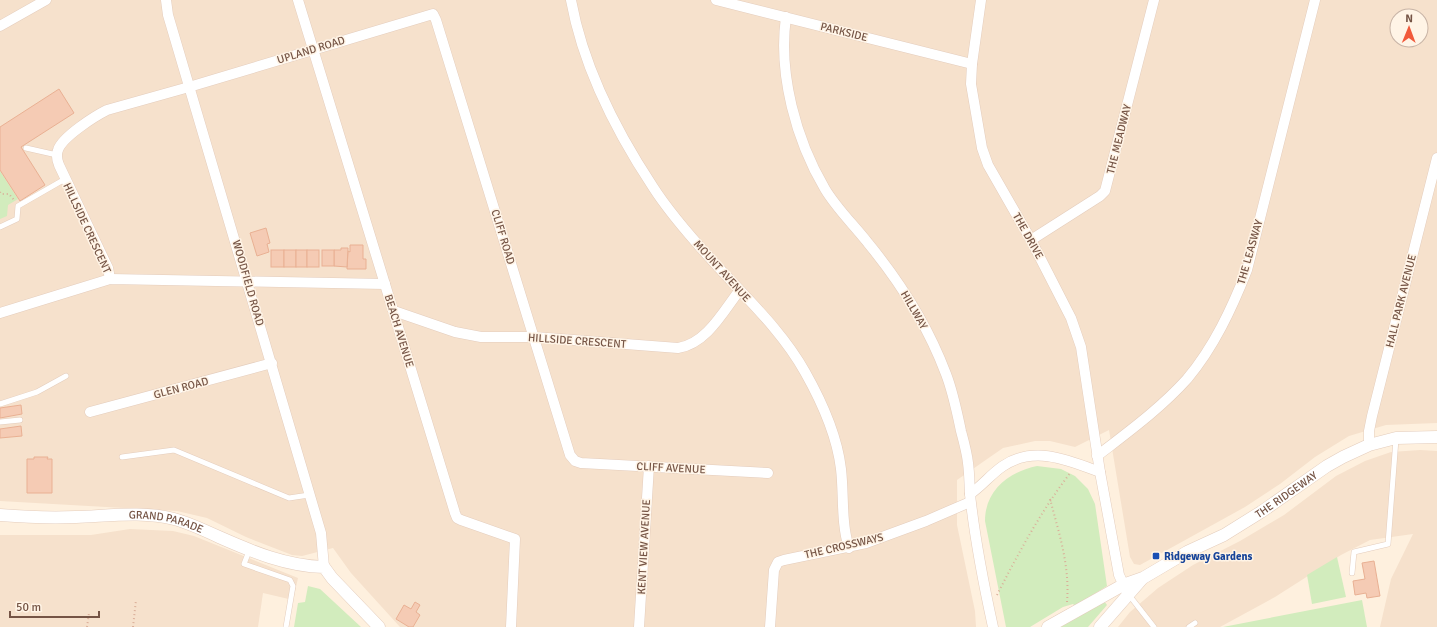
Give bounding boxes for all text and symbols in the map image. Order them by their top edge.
north arrow [1389,8,1429,48]
text: N [1405,12,1413,25]
street label: PARKSIDE [819,20,869,44]
street label: UPLAND ROAD [275,33,347,67]
street label: THE MEADWAY [1104,102,1134,175]
street label: HILLSIDE CRESCENT [60,181,114,276]
street label: CLIFF ROAD [488,208,518,266]
street label: THE DRIVE [1010,211,1046,261]
street label: THE LEASWAY [1235,218,1266,286]
street label: MOUNT AVENUE [691,237,753,305]
street label: WOODFIELD ROAD [230,239,266,327]
street label: HALL PARK AVENUE [1383,253,1419,349]
street label: HILLWAY [898,288,930,332]
street label: BEACH AVENUE [382,293,416,369]
street label: HILLSIDE CRESCENT [528,331,627,351]
street label: GLEN ROAD [152,374,210,402]
street label: CLIFF AVENUE [636,460,706,476]
street label: THE RIDGEWAY [1253,468,1320,521]
street label: KENT VIEW AVENUE [635,499,653,595]
street label: GRAND PARADE [129,508,205,536]
street label: THE CROSSWAYS [803,531,885,561]
place label: Ridgeway Gardens [1164,550,1252,563]
marker: Ridgeway Gardens [1151,551,1161,561]
scale bar [10,593,99,619]
text: 50 m [16,600,41,615]

